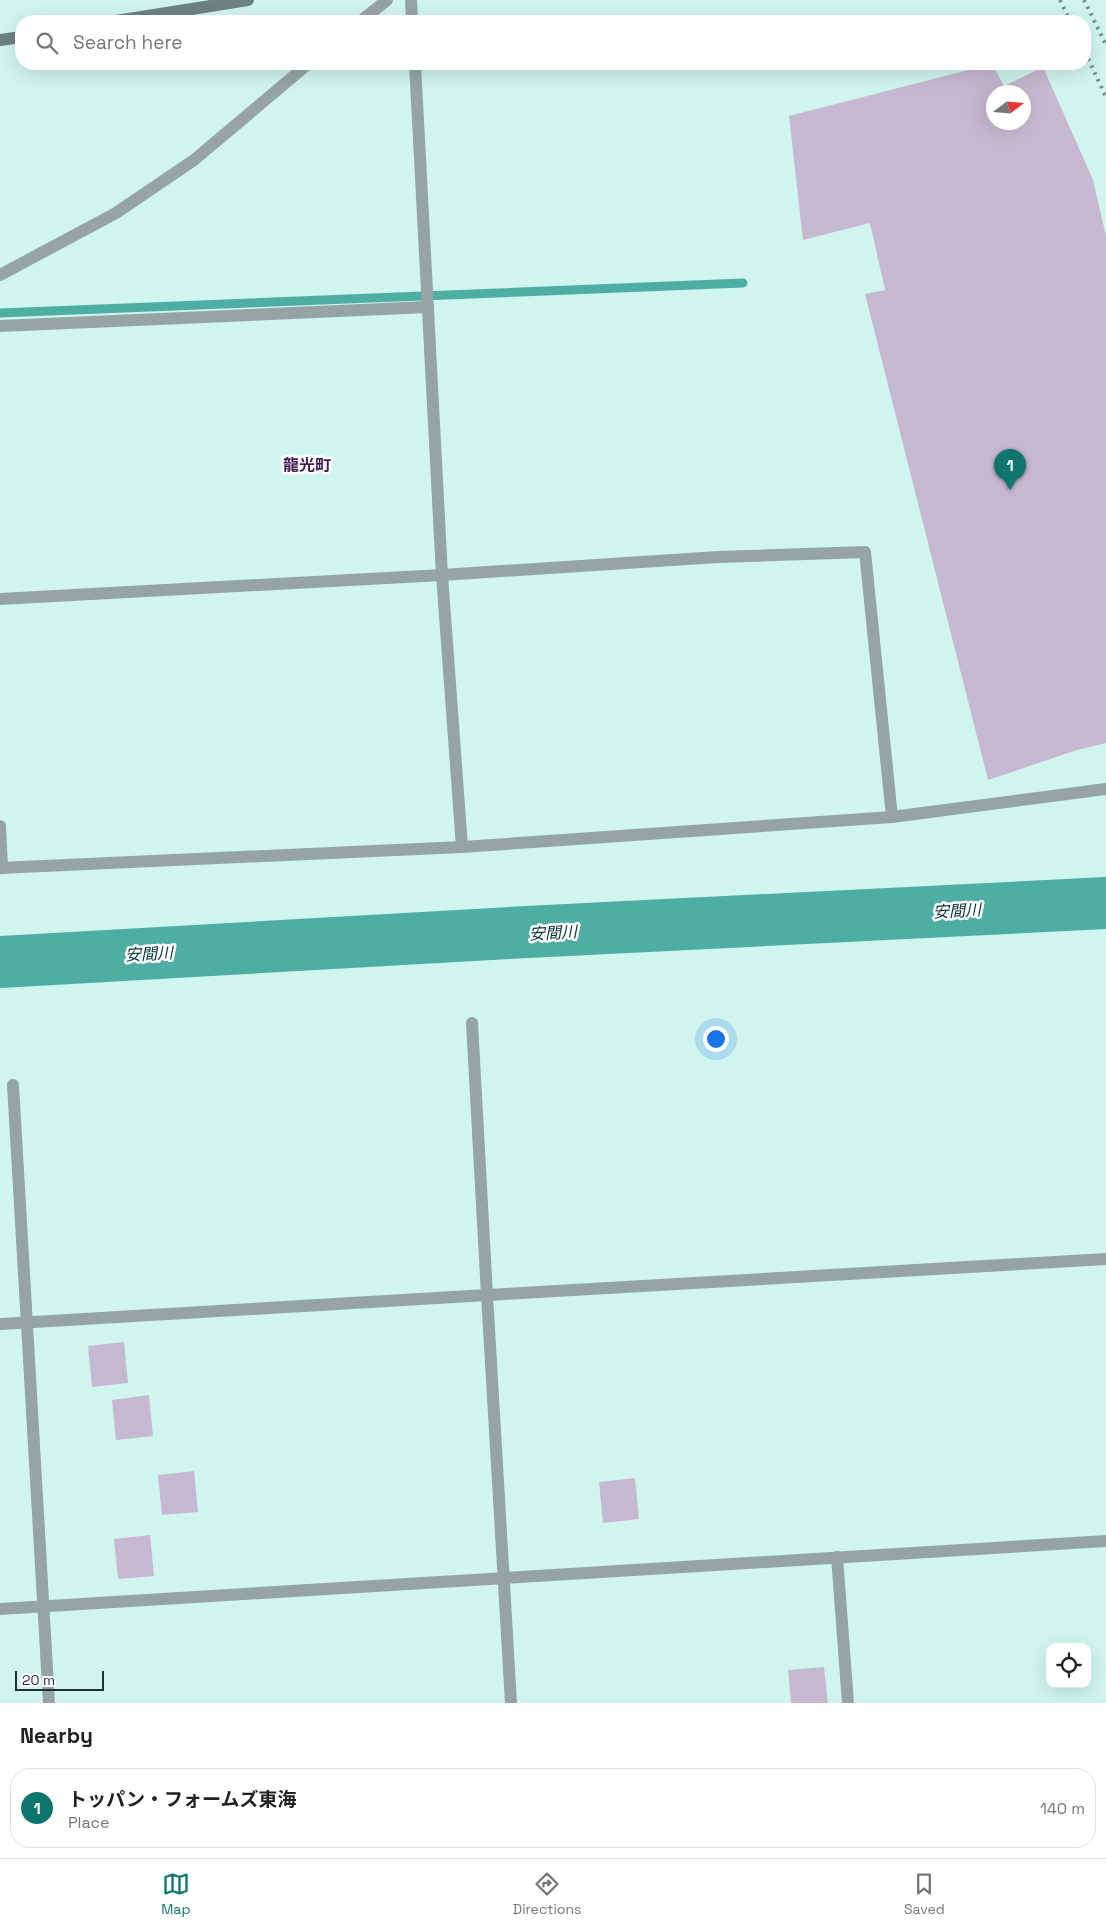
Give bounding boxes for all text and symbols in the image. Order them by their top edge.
search box [15,15,1091,70]
icon: search [33,29,61,57]
text: Search here [73,30,183,55]
north arrow [986,85,1031,130]
pin: 1 [994,449,1026,490]
district label: 龍光町 [283,455,331,476]
water label: 安間川 [932,899,984,923]
water label: 安間川 [528,921,580,945]
water label: 安間川 [124,942,176,966]
your location [703,1026,729,1052]
map controls [1046,1643,1091,1688]
button: locate [1046,1643,1091,1688]
scale bar [15,1668,104,1691]
text: 20 m [22,1671,55,1689]
text: Nearby [20,1722,93,1749]
text: トッパン・フォームズ東海 [68,1787,296,1812]
text: 1 [33,1798,41,1819]
text: 140 m [1040,1798,1085,1819]
text: Place [68,1812,110,1833]
tab: Map [161,1870,190,1918]
tab: Directions [513,1870,581,1918]
tab: Saved [904,1870,945,1918]

